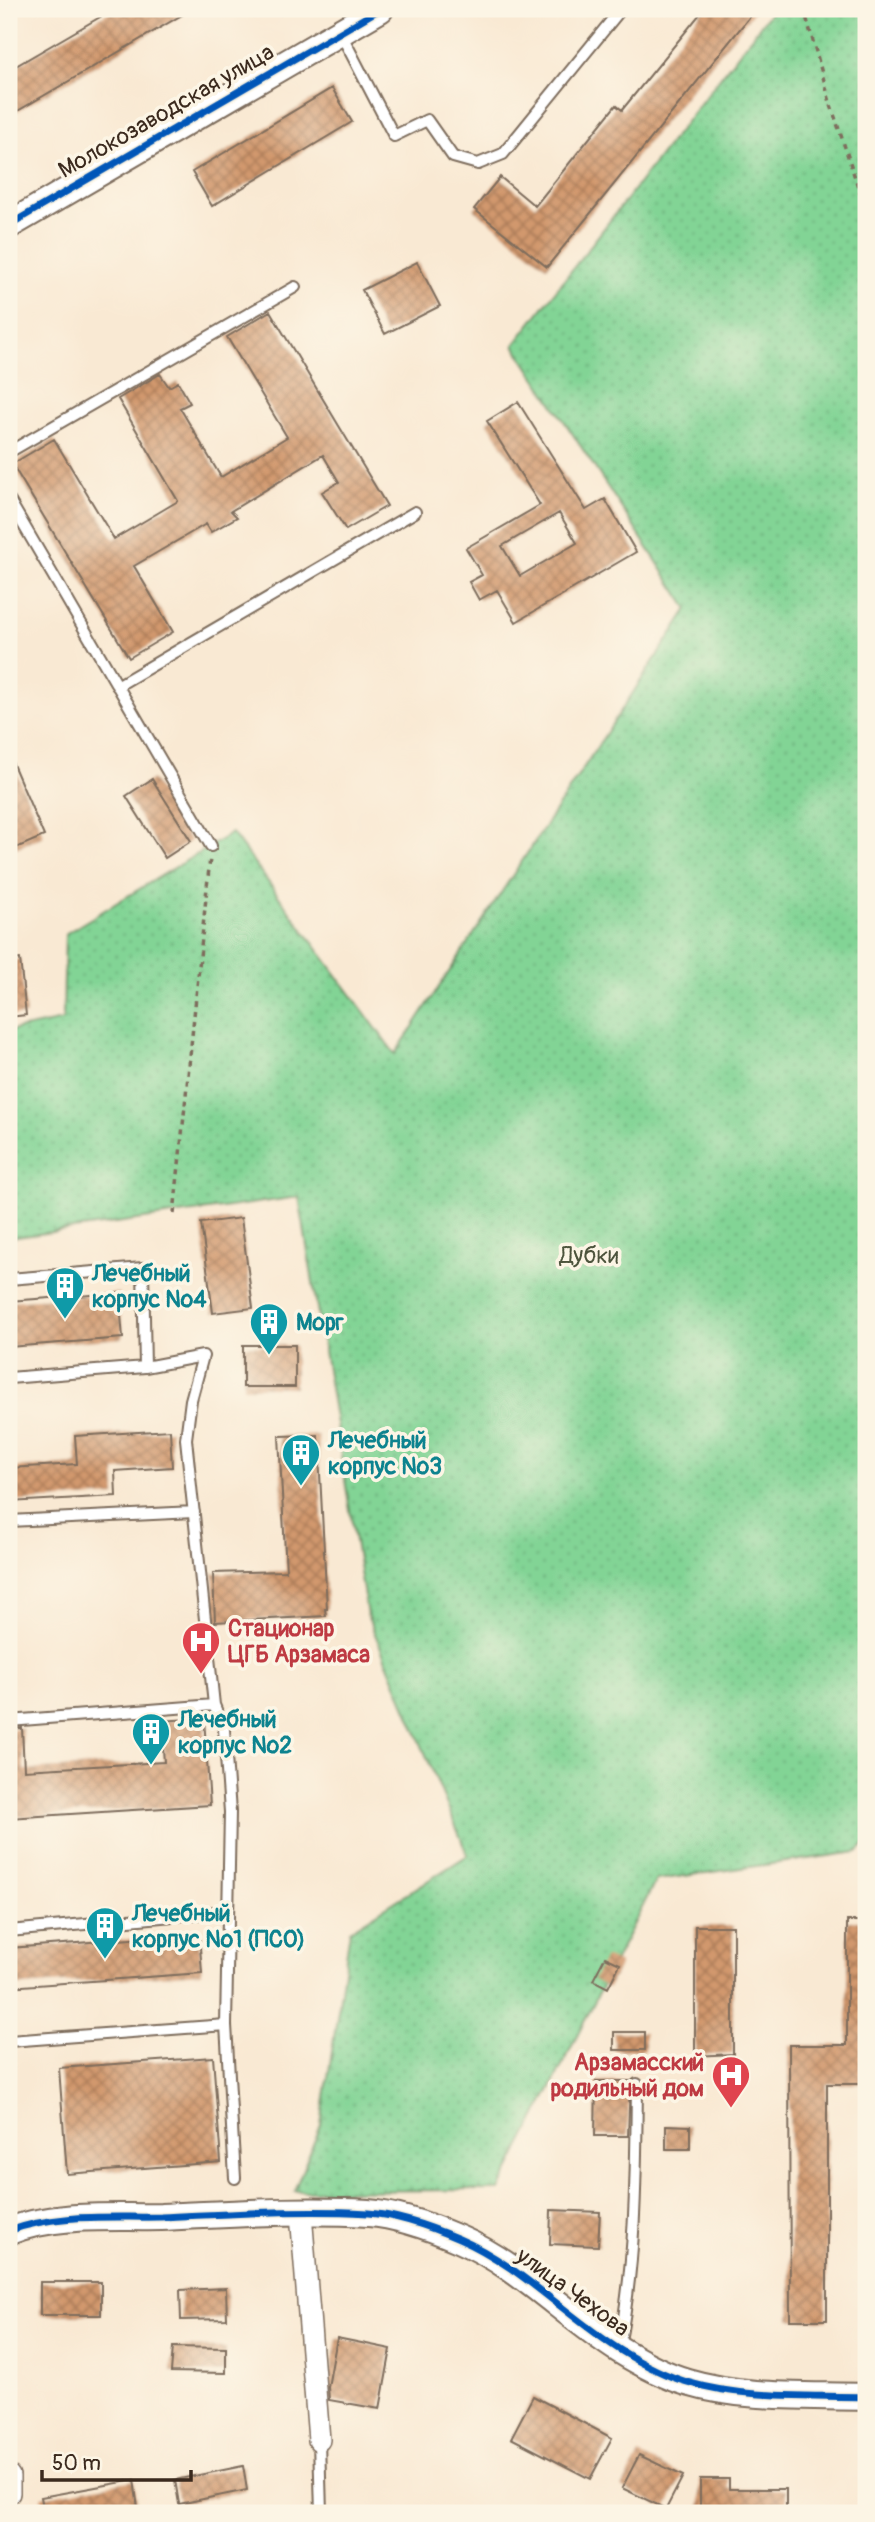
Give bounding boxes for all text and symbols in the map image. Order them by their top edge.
street label: Молокозаводская улица [53,37,279,185]
park label: Дубки [559,1241,618,1270]
place label: Лечебный корпус №4 [91,1259,207,1314]
building icon: Лечебный корпус №4 [44,1265,86,1320]
building icon: Морг [248,1301,290,1356]
place label: Морг [296,1308,345,1337]
place label: Лечебный корпус №3 [327,1426,442,1481]
building icon: Лечебный корпус №3 [280,1432,322,1487]
place label: Стационар ЦГБ Арзамаса [228,1614,370,1669]
hospital icon: Стационар ЦГБ Арзамаса [180,1620,222,1675]
place label: Лечебный корпус №2 [177,1705,292,1760]
building icon: Лечебный корпус №2 [130,1711,172,1766]
place label: Лечебный корпус №1 (ПСО) [131,1899,305,1954]
building icon: Лечебный корпус №1 (ПСО) [84,1905,126,1960]
place label: Арзамасский родильный дом [550,2048,704,2103]
hospital icon: Арзамасский родильный дом [710,2054,752,2109]
street label: улица Чехова [510,2241,635,2343]
scale bar [42,2438,191,2482]
text: 50 m [52,2450,101,2477]

